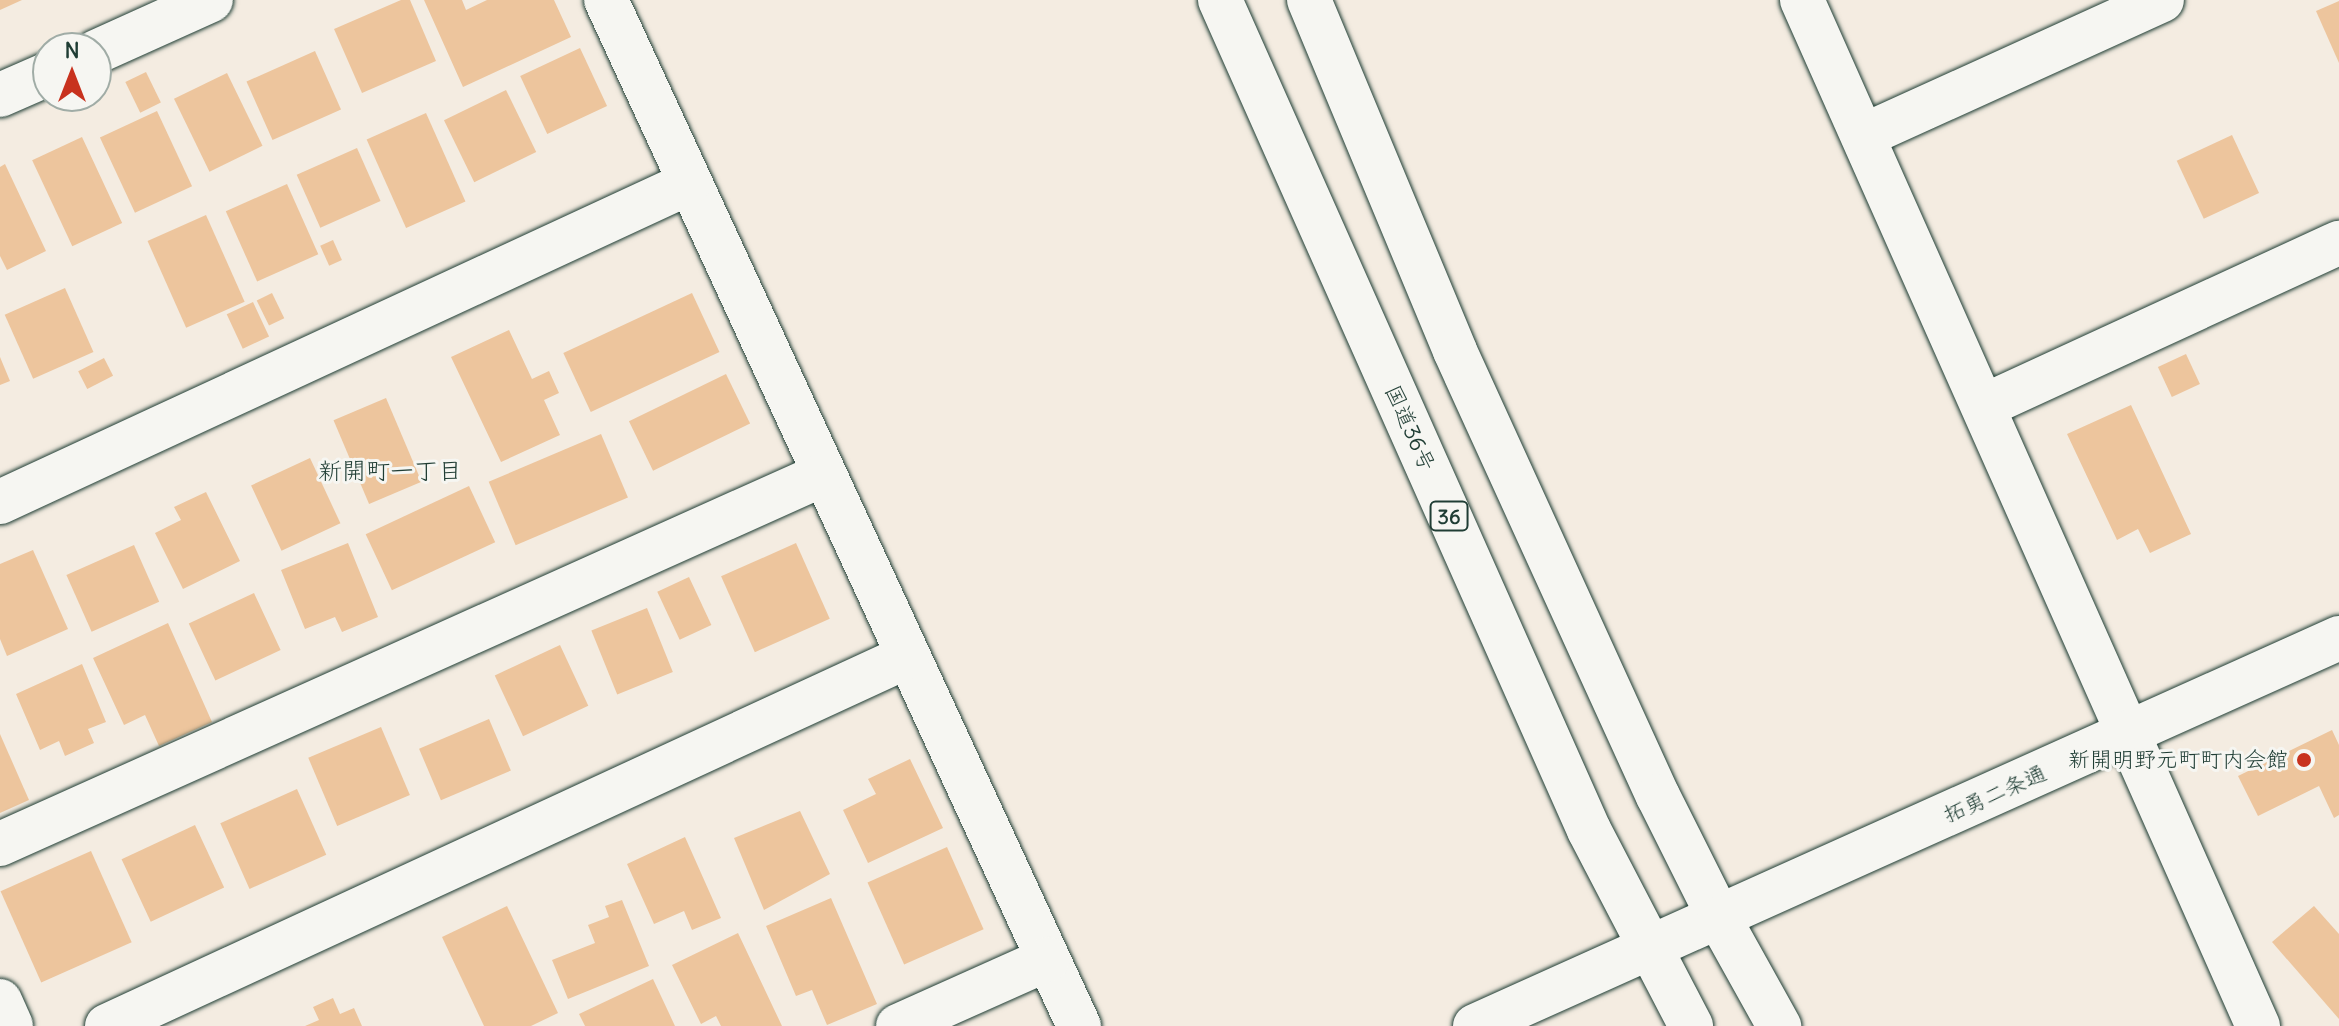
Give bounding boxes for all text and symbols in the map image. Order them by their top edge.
north arrow [32,32,112,112]
text: N [64,36,80,64]
street label: 国道36号 [1379,381,1441,475]
district label: 新開町一丁目 [318,457,462,485]
road number: 36 [1429,500,1469,532]
place label: 新開明野元町町内会館 [2068,747,2288,773]
marker: 新開明野元町町内会館 [2295,751,2313,769]
street label: 拓勇二条通 [1939,760,2051,828]

